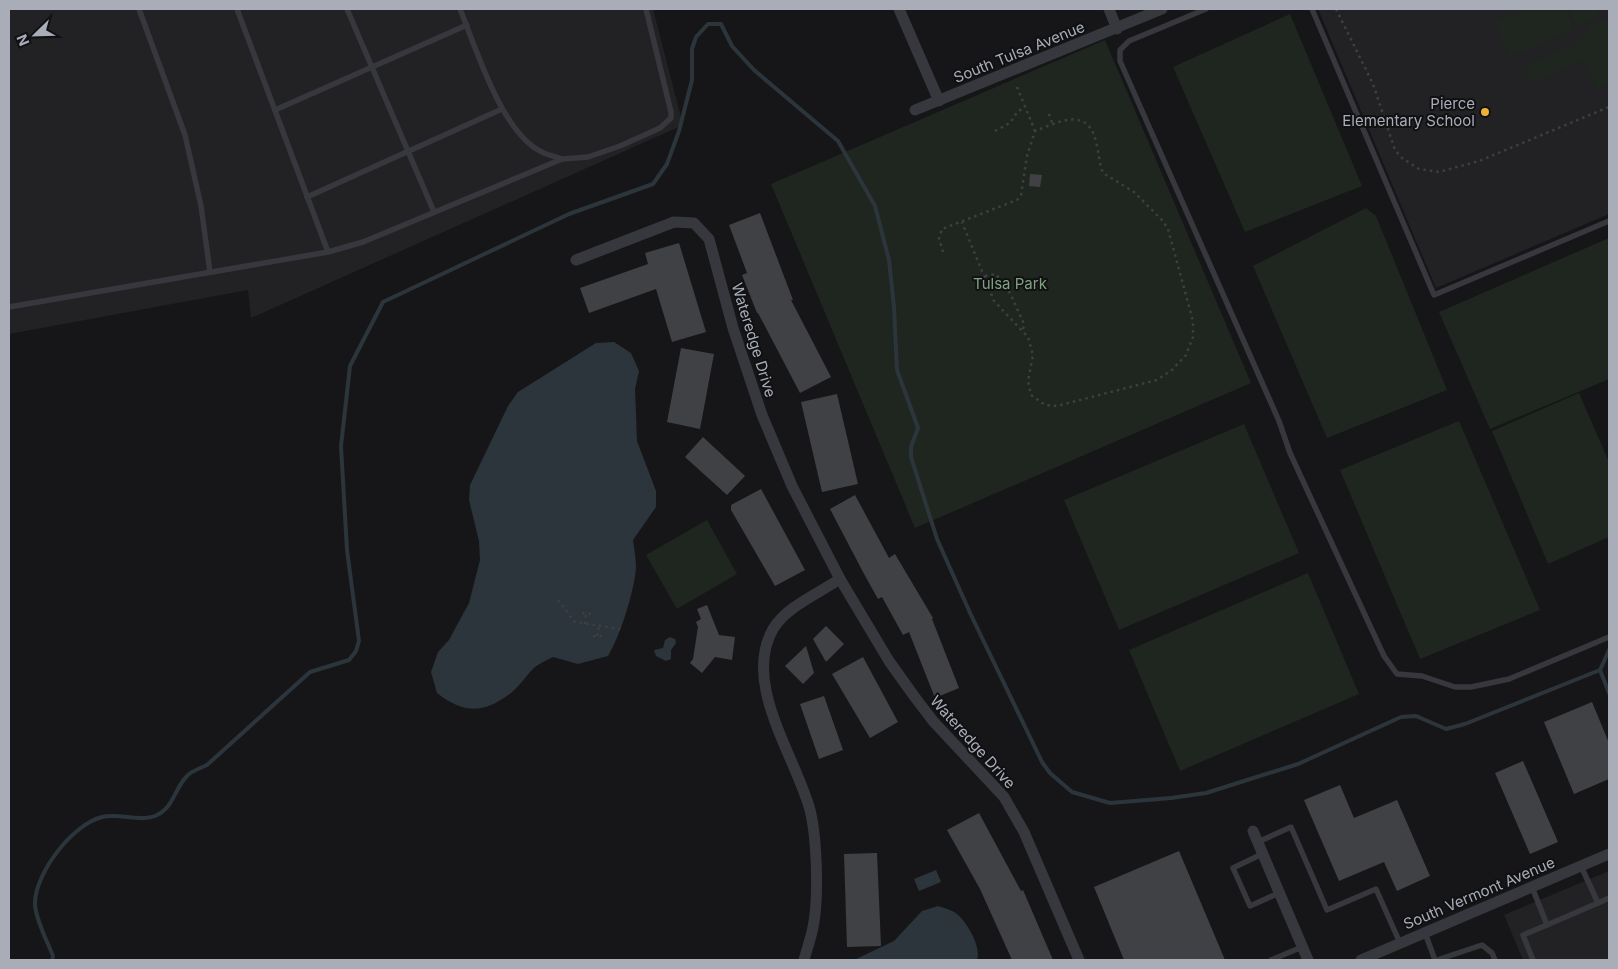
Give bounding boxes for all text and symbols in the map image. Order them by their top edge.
north arrow [10,10,60,60]
street label: South Tulsa Avenue [951,17,1087,87]
text: N [13,32,32,49]
place label: Pierce Elementary School [1342,94,1475,130]
marker: Pierce Elementary School [1479,106,1491,118]
park label: Tulsa Park [973,274,1048,293]
street label: Wateredge Drive [728,280,780,400]
street label: Wateredge Drive [926,692,1020,792]
street label: South Vermont Avenue [1400,853,1558,933]

